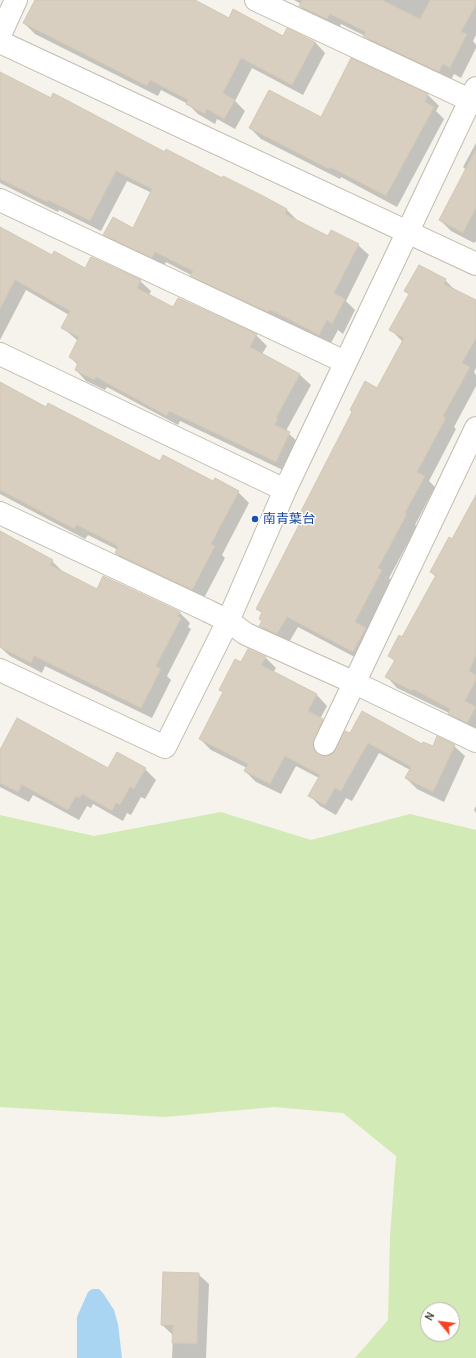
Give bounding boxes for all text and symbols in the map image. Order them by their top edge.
place label: 南青葉台 [263,511,315,527]
marker: 南青葉台 [250,514,260,524]
north arrow [420,1302,460,1342]
text: N [422,1310,438,1323]

